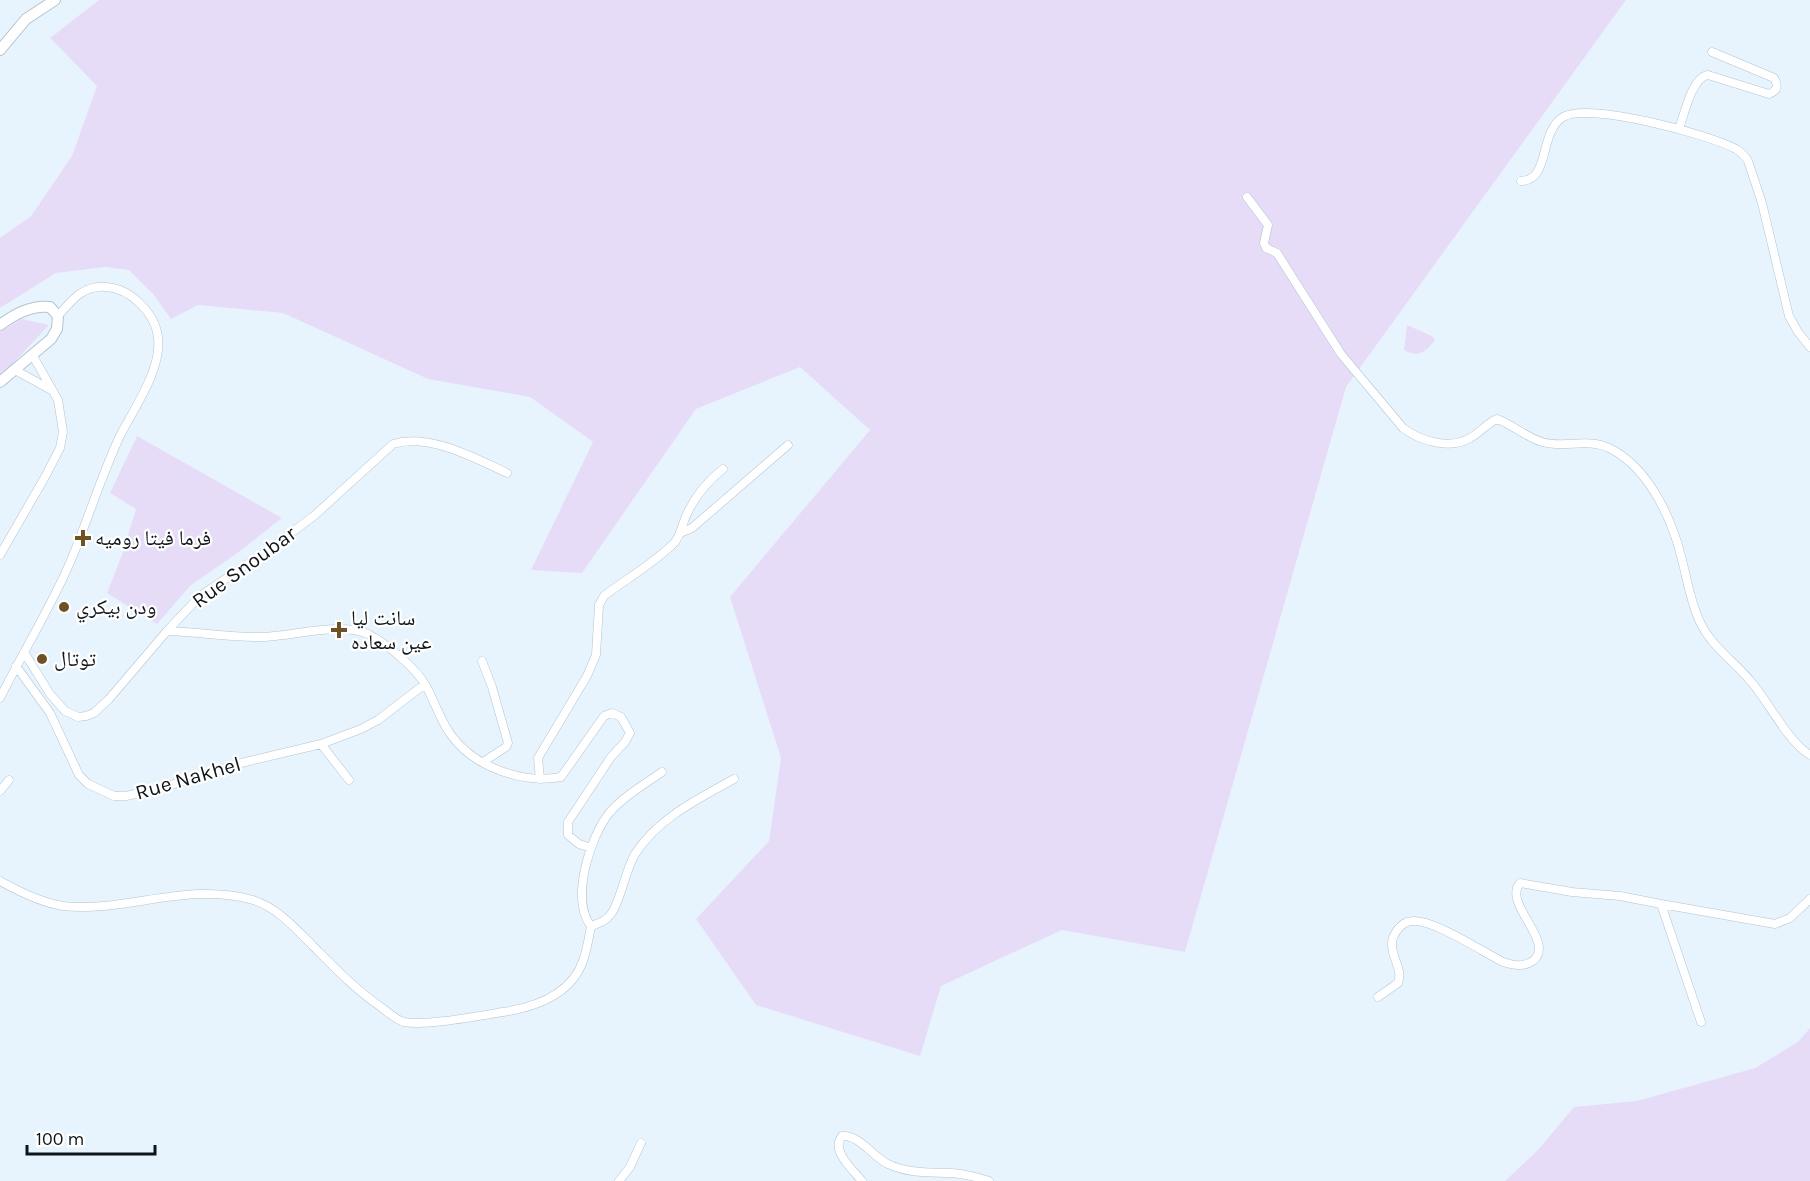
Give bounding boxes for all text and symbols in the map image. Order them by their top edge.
street label: Rue Snoubar [187,521,301,613]
place label: فرما فيتا روميه [95,526,211,550]
marker: فرما فيتا روميه [76,531,90,545]
place label: ودن بيكري [76,595,156,623]
marker: ودن بيكري [57,600,71,614]
place label: سانت ليا عين سعاده [351,606,432,655]
marker: سانت ليا عين سعاده [332,623,346,637]
place label: توتال [54,647,96,671]
marker: توتال [35,652,49,666]
street label: Rue Nakhel [133,752,243,804]
scale bar [27,1118,154,1156]
text: 100 m [36,1128,84,1150]

